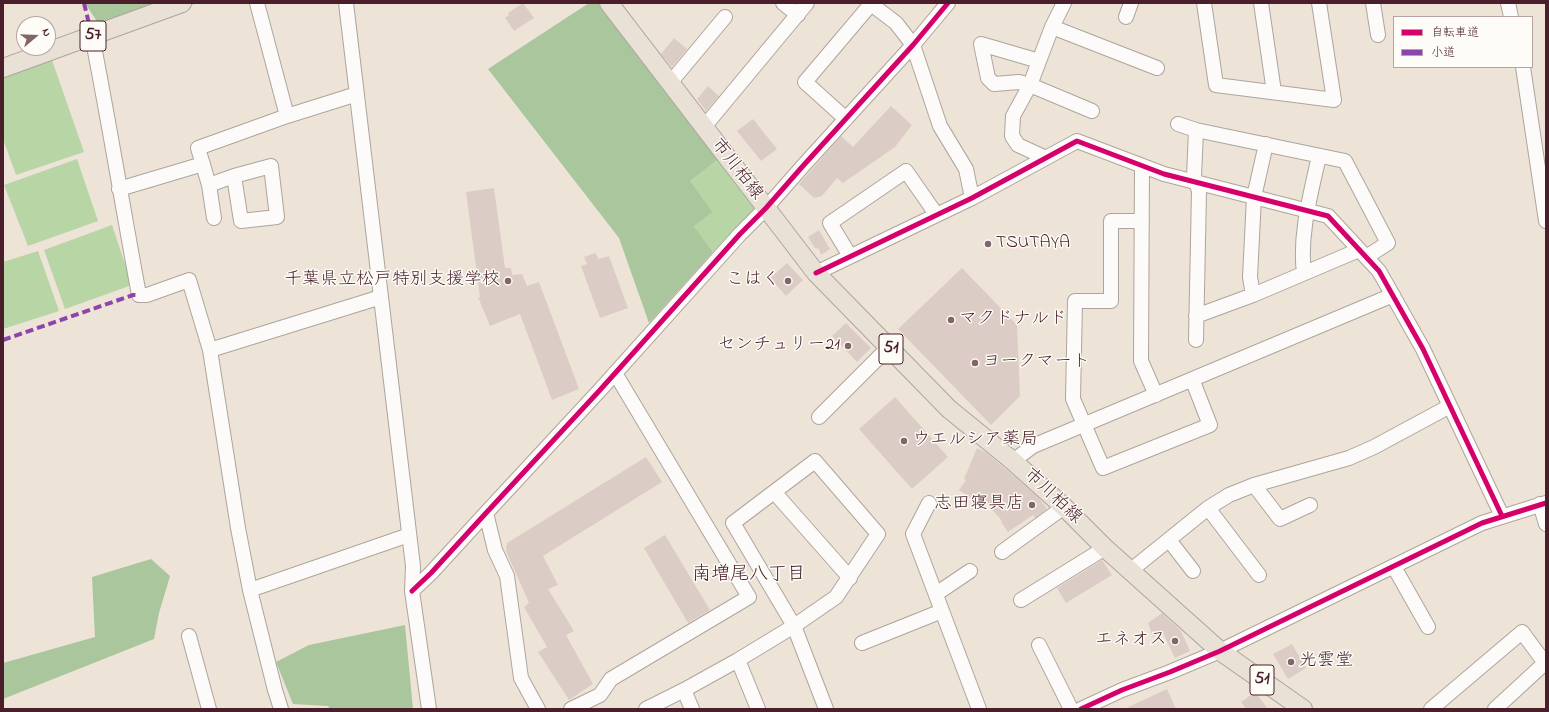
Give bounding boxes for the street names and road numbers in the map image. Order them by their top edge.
road number: 57 [80,21,106,51]
street label: 市川柏線 [705,135,767,205]
road number: 51 [879,334,903,364]
street label: 市川柏線 [1018,465,1086,529]
road number: 51 [1250,665,1274,695]

